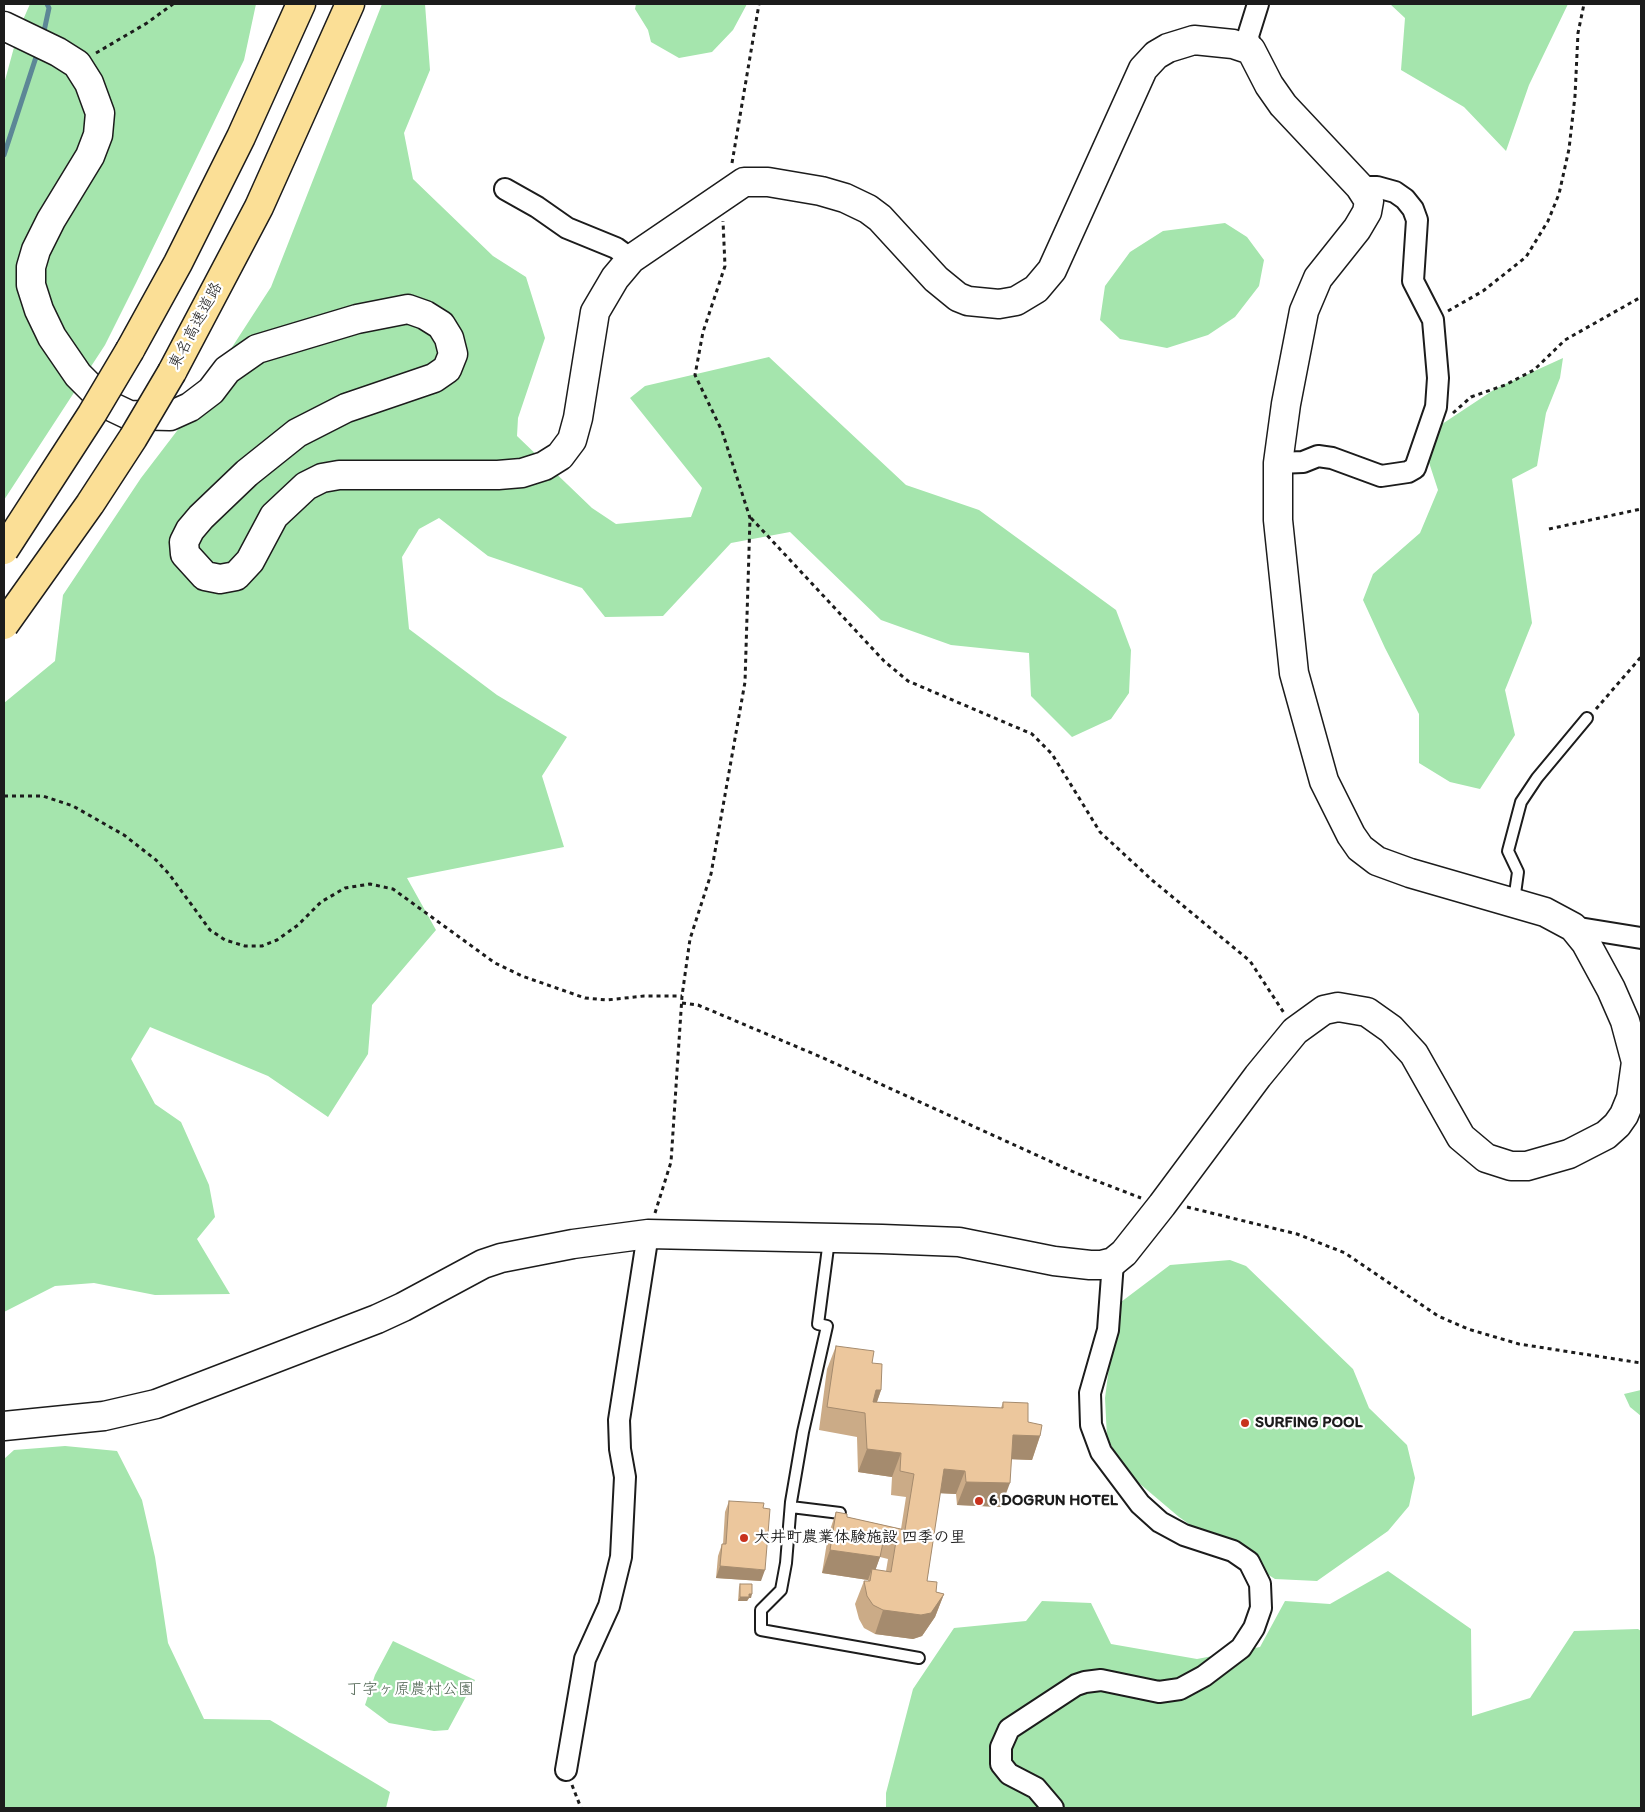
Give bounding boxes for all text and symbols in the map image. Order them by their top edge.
street label: 東名高速道路 [165,279,227,373]
place label: SURFING POOL [1255,1413,1363,1433]
marker: SURFING POOL [1239,1417,1251,1429]
place label: 6 DOGRUN HOTEL [989,1491,1118,1511]
marker: 6 DOGRUN HOTEL [973,1495,985,1507]
place label: 大井町農業体験施設 四季の里 [754,1528,966,1548]
marker: 大井町農業体験施設 四季の里 [738,1532,750,1544]
park label: 丁字ヶ原農村公園 [346,1680,474,1700]

